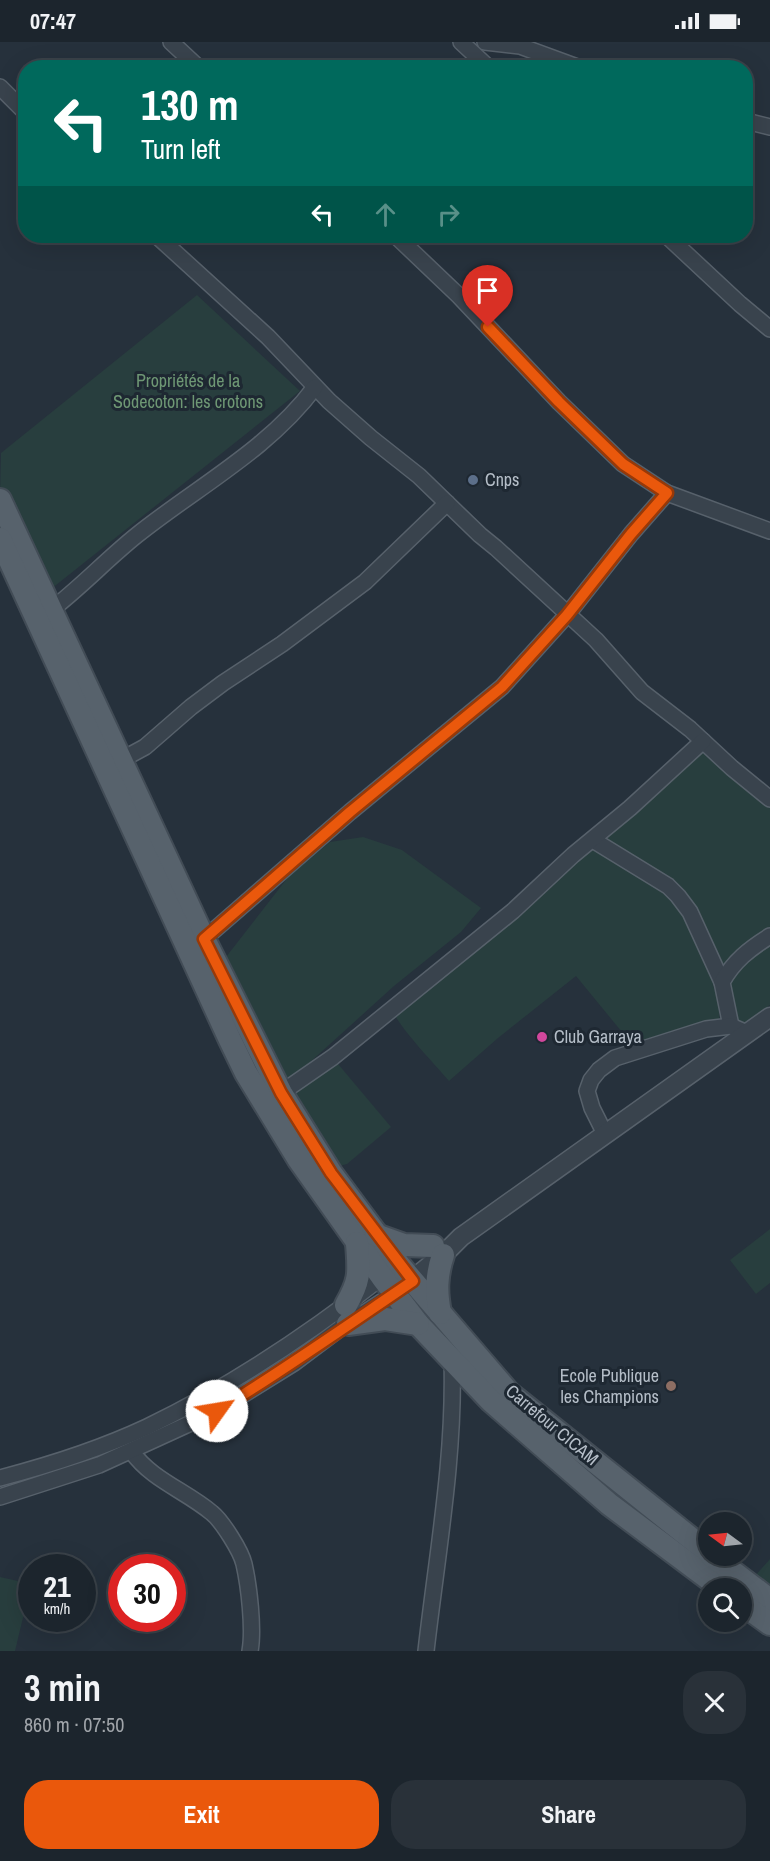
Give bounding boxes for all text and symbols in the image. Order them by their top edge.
text: 07:47 [30,6,76,36]
text: 130 m [141,77,239,133]
icon: left [42,84,120,162]
text: Turn left [141,131,220,167]
icon: left [306,198,339,231]
icon: ahead [369,198,402,231]
icon: right [432,198,465,231]
pin [462,265,513,327]
icon: arrive [471,274,504,307]
park label: Propriétés de la Sodecoton: les crotons [113,368,263,414]
place label: Cnps [485,467,519,492]
marker: Cnps [466,473,480,487]
place label: Club Garraya [554,1024,642,1049]
marker: Club Garraya [535,1030,549,1044]
place label: Ecole Publique les Champions [560,1363,659,1409]
street label: Carrefour CICAM [501,1378,604,1471]
position arrow [185,1379,249,1443]
marker: Ecole Publique les Champions [664,1379,678,1393]
north arrow [698,1512,752,1566]
map controls [698,1512,752,1632]
speed limit sign: 30 [108,1554,186,1632]
text: 21 [43,1566,71,1606]
button: search [698,1578,752,1632]
text: km/h [44,1598,70,1619]
text: 3 min [24,1664,101,1712]
button: close [683,1671,746,1734]
text: 860 m · 07:50 [24,1711,124,1738]
button: Exit [24,1780,379,1849]
button: Share [391,1780,746,1849]

